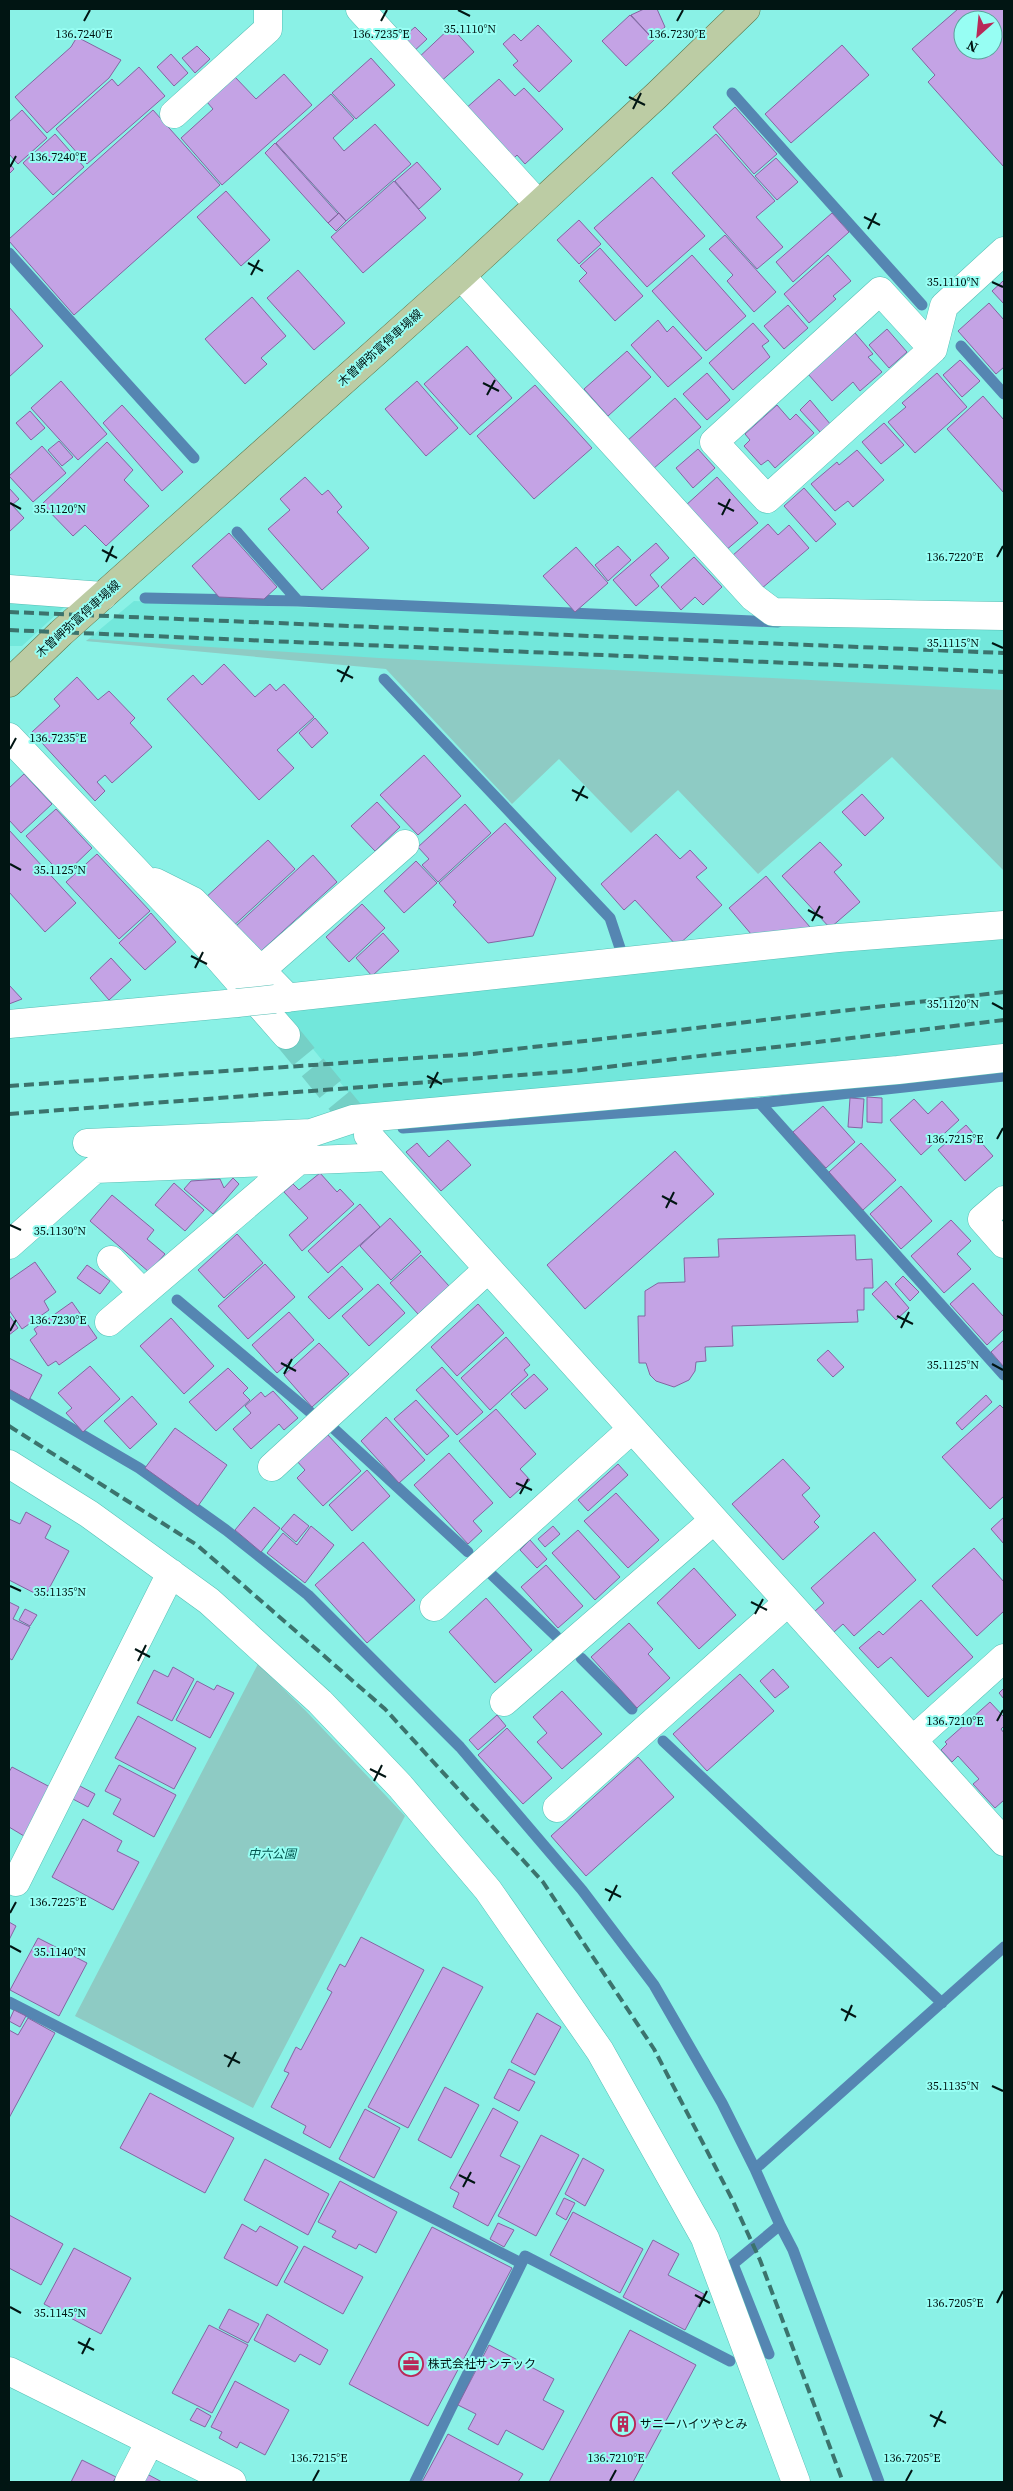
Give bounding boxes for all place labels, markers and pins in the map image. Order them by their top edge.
office icon: 株式会社サンテック [398,2351,424,2377]
place label: 株式会社サンテック [428,2356,536,2372]
building icon: サニーハイツやとみ [610,2411,636,2437]
place label: サニーハイツやとみ [640,2416,748,2432]

